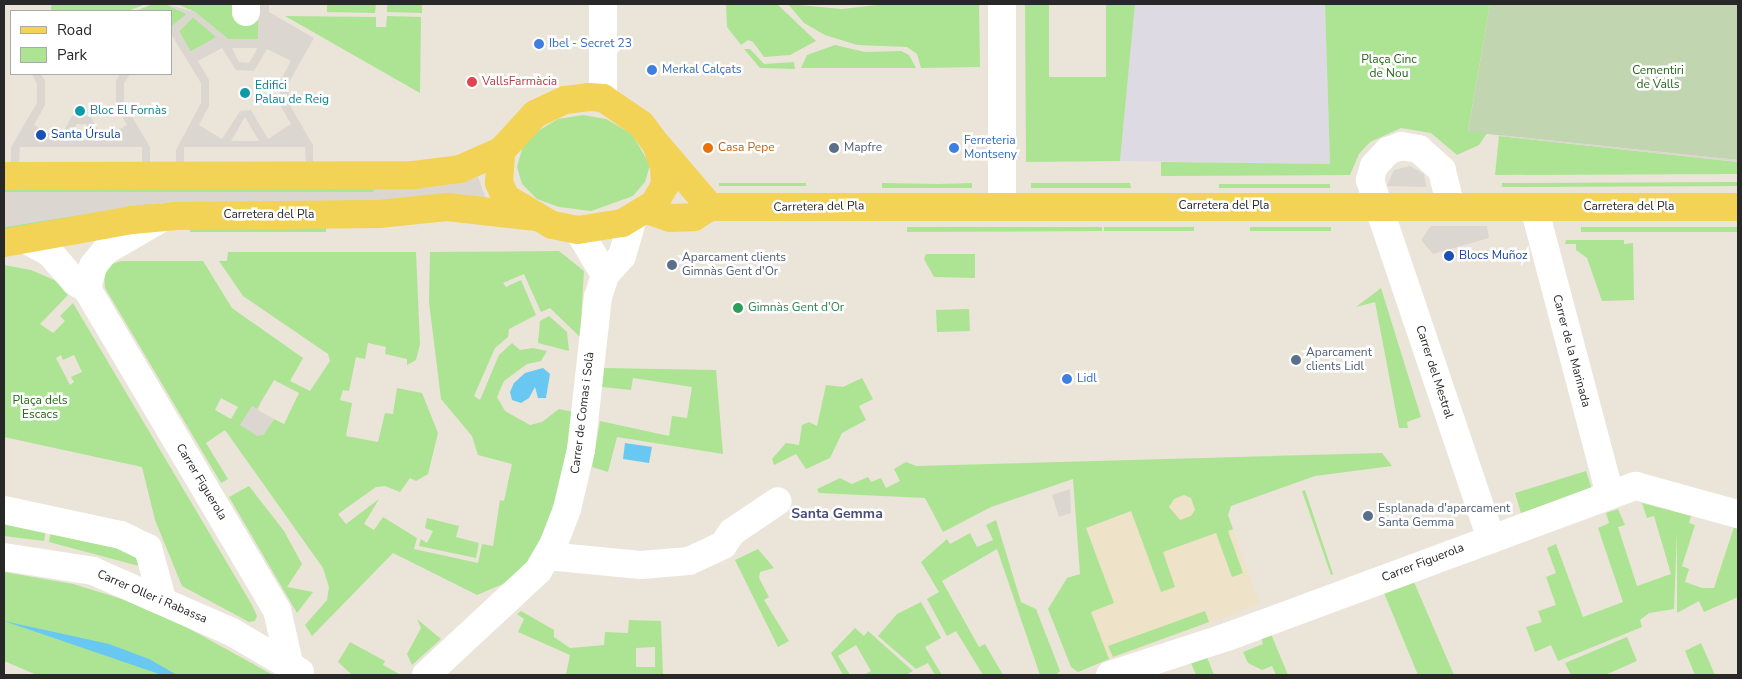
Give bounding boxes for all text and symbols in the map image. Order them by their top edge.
legend [10,10,172,75]
text: Road [57,20,92,40]
place label: Ibel - Secret 23 [549,37,632,51]
marker: Ibel - Secret 23 [533,38,545,50]
text: Park [57,45,87,65]
park label: Plaça Cinc de Nou [1361,53,1417,81]
place label: Merkal Calçats [662,63,741,77]
marker: Merkal Calçats [646,64,658,76]
park label: Cementiri de Valls [1632,64,1684,92]
place label: VallsFarmàcia [482,75,557,89]
marker: VallsFarmàcia [466,76,478,88]
place label: Edifici Palau de Reig [255,79,329,107]
marker: Edifici Palau de Reig [239,87,251,99]
place label: Bloc El Fornàs [90,104,167,118]
marker: Bloc El Fornàs [74,105,86,117]
place label: Santa Úrsula [51,128,121,142]
marker: Santa Úrsula [35,129,47,141]
place label: Ferreteria Montseny [964,134,1017,162]
place label: Casa Pepe [718,141,775,155]
place label: Mapfre [844,141,882,155]
marker: Casa Pepe [702,142,714,154]
marker: Mapfre [828,142,840,154]
marker: Ferreteria Montseny [948,142,960,154]
street label: Carretera del Pla [773,199,865,215]
street label: Carretera del Pla [1179,199,1269,213]
street label: Carretera del Pla [1584,200,1674,214]
street label: Carretera del Pla [224,208,314,222]
place label: Blocs Muñoz [1459,249,1528,263]
marker: Blocs Muñoz [1443,250,1455,262]
place label: Aparcament clients Gimnàs Gent d'Or [682,251,786,279]
marker: Aparcament clients Gimnàs Gent d'Or [666,259,678,271]
street label: Carrer de la Marinada [1549,293,1593,409]
place label: Gimnàs Gent d'Or [748,301,844,315]
marker: Gimnàs Gent d'Or [732,302,744,314]
street label: Carrer del Mestral [1412,324,1456,420]
place label: Aparcament clients Lidl [1306,346,1372,374]
street label: Carrer de Comas i Solà [568,351,598,475]
marker: Aparcament clients Lidl [1290,354,1302,366]
place label: Lidl [1077,372,1097,386]
marker: Lidl [1061,373,1073,385]
park label: Plaça dels Escacs [12,394,68,422]
street label: Carrer Figuerola [172,441,230,523]
place label: Esplanada d'aparcament Santa Gemma [1378,502,1510,530]
district label: Santa Gemma [791,506,883,522]
marker: Esplanada d'aparcament Santa Gemma [1362,510,1374,522]
street label: Carrer Figuerola [1380,541,1466,585]
street label: Carrer Oller i Rabassa [95,567,209,627]

